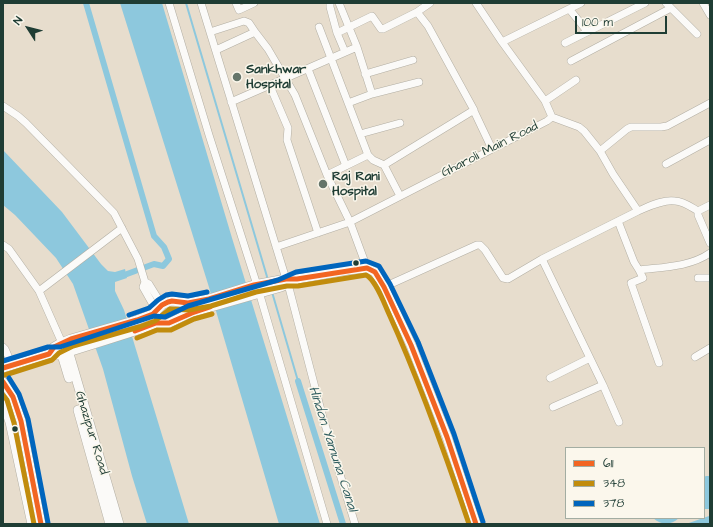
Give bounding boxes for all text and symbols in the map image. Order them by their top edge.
north arrow [8,8,48,48]
scale bar [577,8,669,34]
text: N [10,13,26,28]
text: 100 m [582,14,613,31]
place label: Sankhwar Hospital [246,62,306,93]
marker: Sankhwar Hospital [231,71,243,83]
street label: Gharoli Main Road [439,119,541,181]
place label: Raj Rani Hospital [332,169,380,200]
marker: Raj Rani Hospital [317,178,329,190]
unlabelled marker [351,258,361,268]
water label: Hindon Yamuna Canal [304,384,360,514]
street label: Ghazipur Road [71,389,111,477]
unlabelled marker [10,424,20,434]
legend [565,447,705,519]
text: 611 [603,455,614,472]
text: 348 [603,475,625,492]
text: 378 [603,495,624,512]

